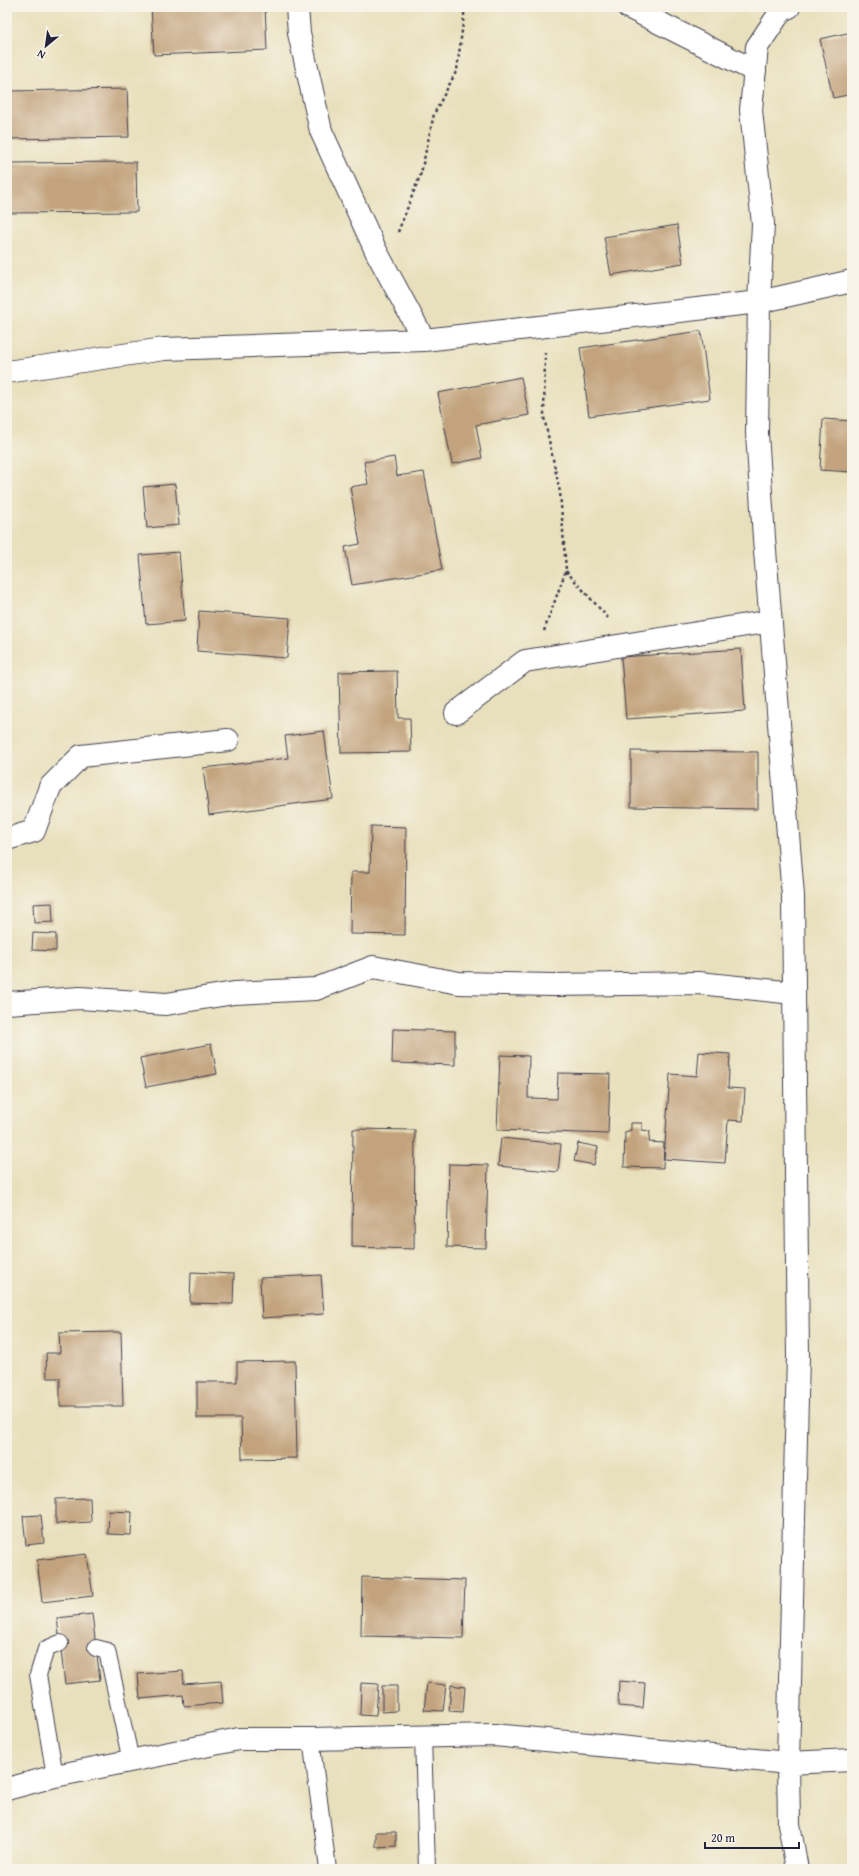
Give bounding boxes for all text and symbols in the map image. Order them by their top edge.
north arrow [26,26,66,66]
text: N [33,46,48,64]
scale bar [705,1824,799,1850]
text: 20 m [711,1829,735,1846]

